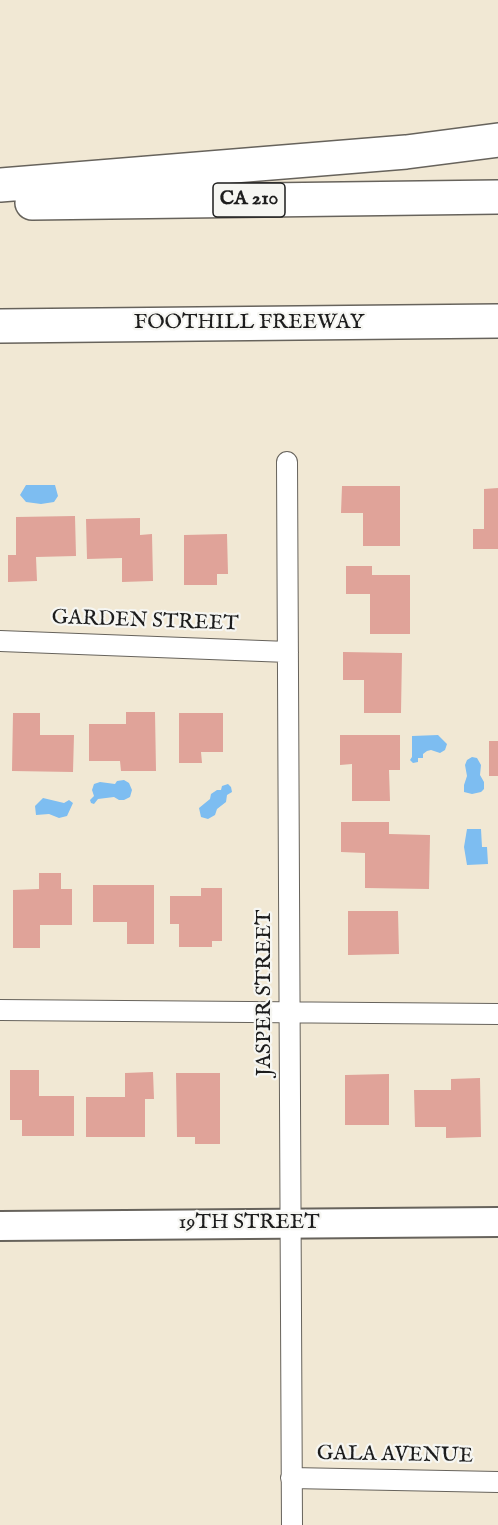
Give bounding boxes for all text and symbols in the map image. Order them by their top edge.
road number: CA 210 [213,183,285,217]
street label: FOOTHILL FREEWAY [134,311,364,337]
street label: GARDEN STREET [51,606,239,638]
street label: JASPER STREET [253,910,279,1076]
street label: 19TH STREET [178,1211,320,1237]
street label: GALA AVENUE [317,1442,473,1470]

